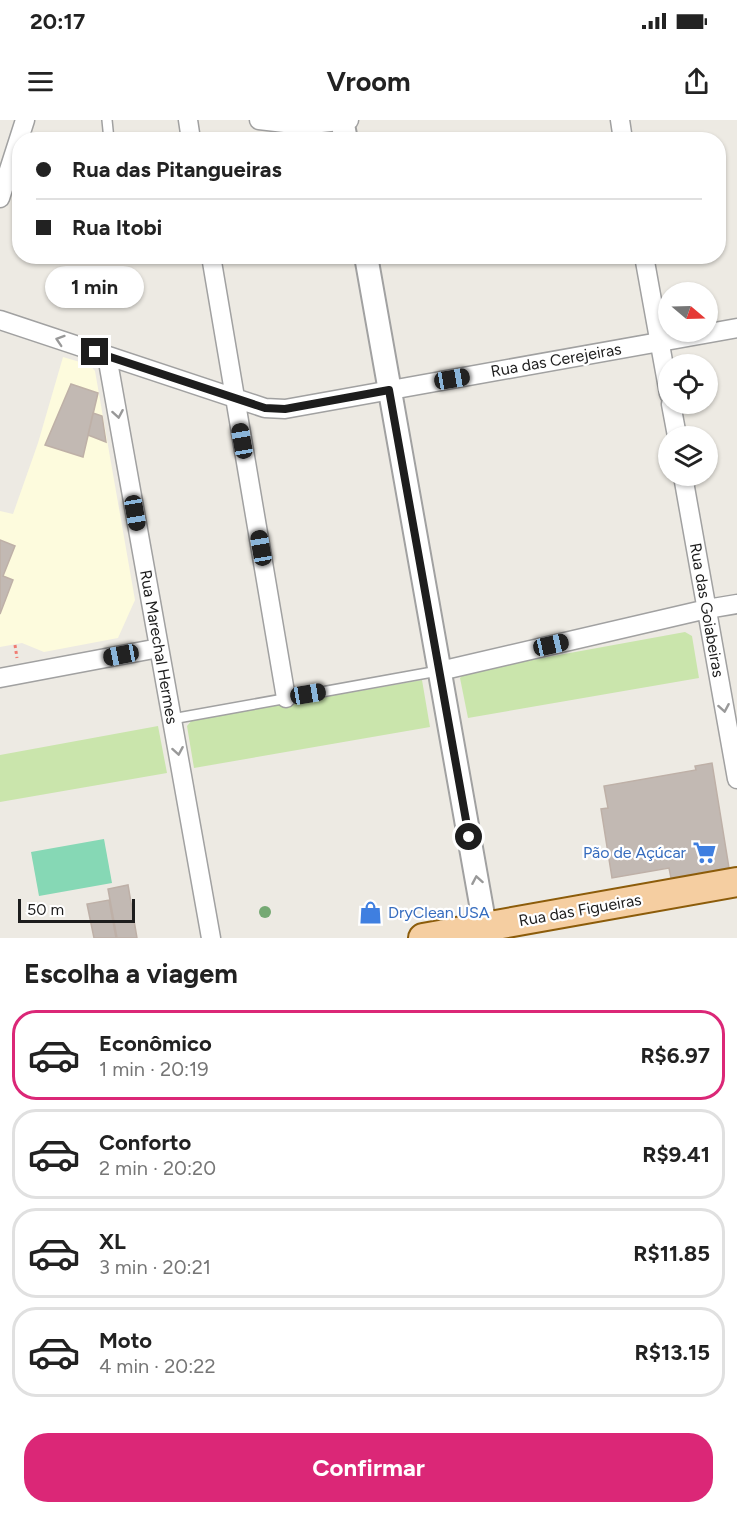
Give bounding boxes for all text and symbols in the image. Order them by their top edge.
text: 20:17 [30,8,85,35]
icon: menu [24,65,57,98]
text: Vroom [326,65,411,98]
icon: share [680,65,713,98]
text: Rua das Pitangueiras [72,156,282,183]
text: Rua Itobi [72,214,162,241]
callout: 1 min [46,265,144,307]
text: 1 min [71,275,118,299]
north arrow [658,282,718,342]
map controls [658,282,718,486]
one-way arrow [55,335,66,348]
route end [81,338,108,365]
street label: Rua das Cerejeiras [489,339,623,381]
button: locate [658,354,718,414]
car [433,367,471,391]
one-way arrow [111,409,124,419]
car [230,422,254,460]
button: layers [658,426,718,486]
car [123,494,147,532]
car [249,529,273,567]
street label: Rua das Goiabeiras [686,541,728,679]
street label: Rua Marechal Hermes [136,568,182,726]
car [531,632,571,658]
car [102,643,140,667]
car [289,682,327,706]
one-way arrow [718,703,730,713]
one-way arrow [171,745,184,755]
route start [455,823,482,850]
supermarket icon: Pão de Açúcar [691,839,717,865]
place label: Pão de Açúcar [583,843,687,862]
one-way arrow [471,876,483,885]
street label: Rua das Figueiras [517,890,643,930]
scale bar [18,896,135,924]
shop icon: DryClean USA [357,899,383,925]
text: 50 m [27,900,64,919]
place label: DryClean USA [388,903,490,922]
text: Escolha a viagem [24,957,238,990]
icon: car [27,1028,81,1082]
text: Econômico [99,1030,212,1057]
text: R$6.97 [640,1042,710,1069]
text: 1 min · 20:19 [99,1057,209,1081]
icon: car [27,1127,81,1181]
text: Conforto [99,1129,191,1156]
text: R$9.41 [642,1141,710,1168]
text: 2 min · 20:20 [99,1156,216,1180]
icon: car [27,1226,81,1280]
text: XL [99,1228,126,1255]
text: R$11.85 [633,1240,710,1267]
text: 3 min · 20:21 [99,1255,211,1279]
icon: car [27,1325,81,1379]
text: Moto [99,1327,152,1354]
text: R$13.15 [635,1339,710,1366]
text: 4 min · 20:22 [99,1354,216,1378]
button: Confirmar [24,1433,713,1502]

